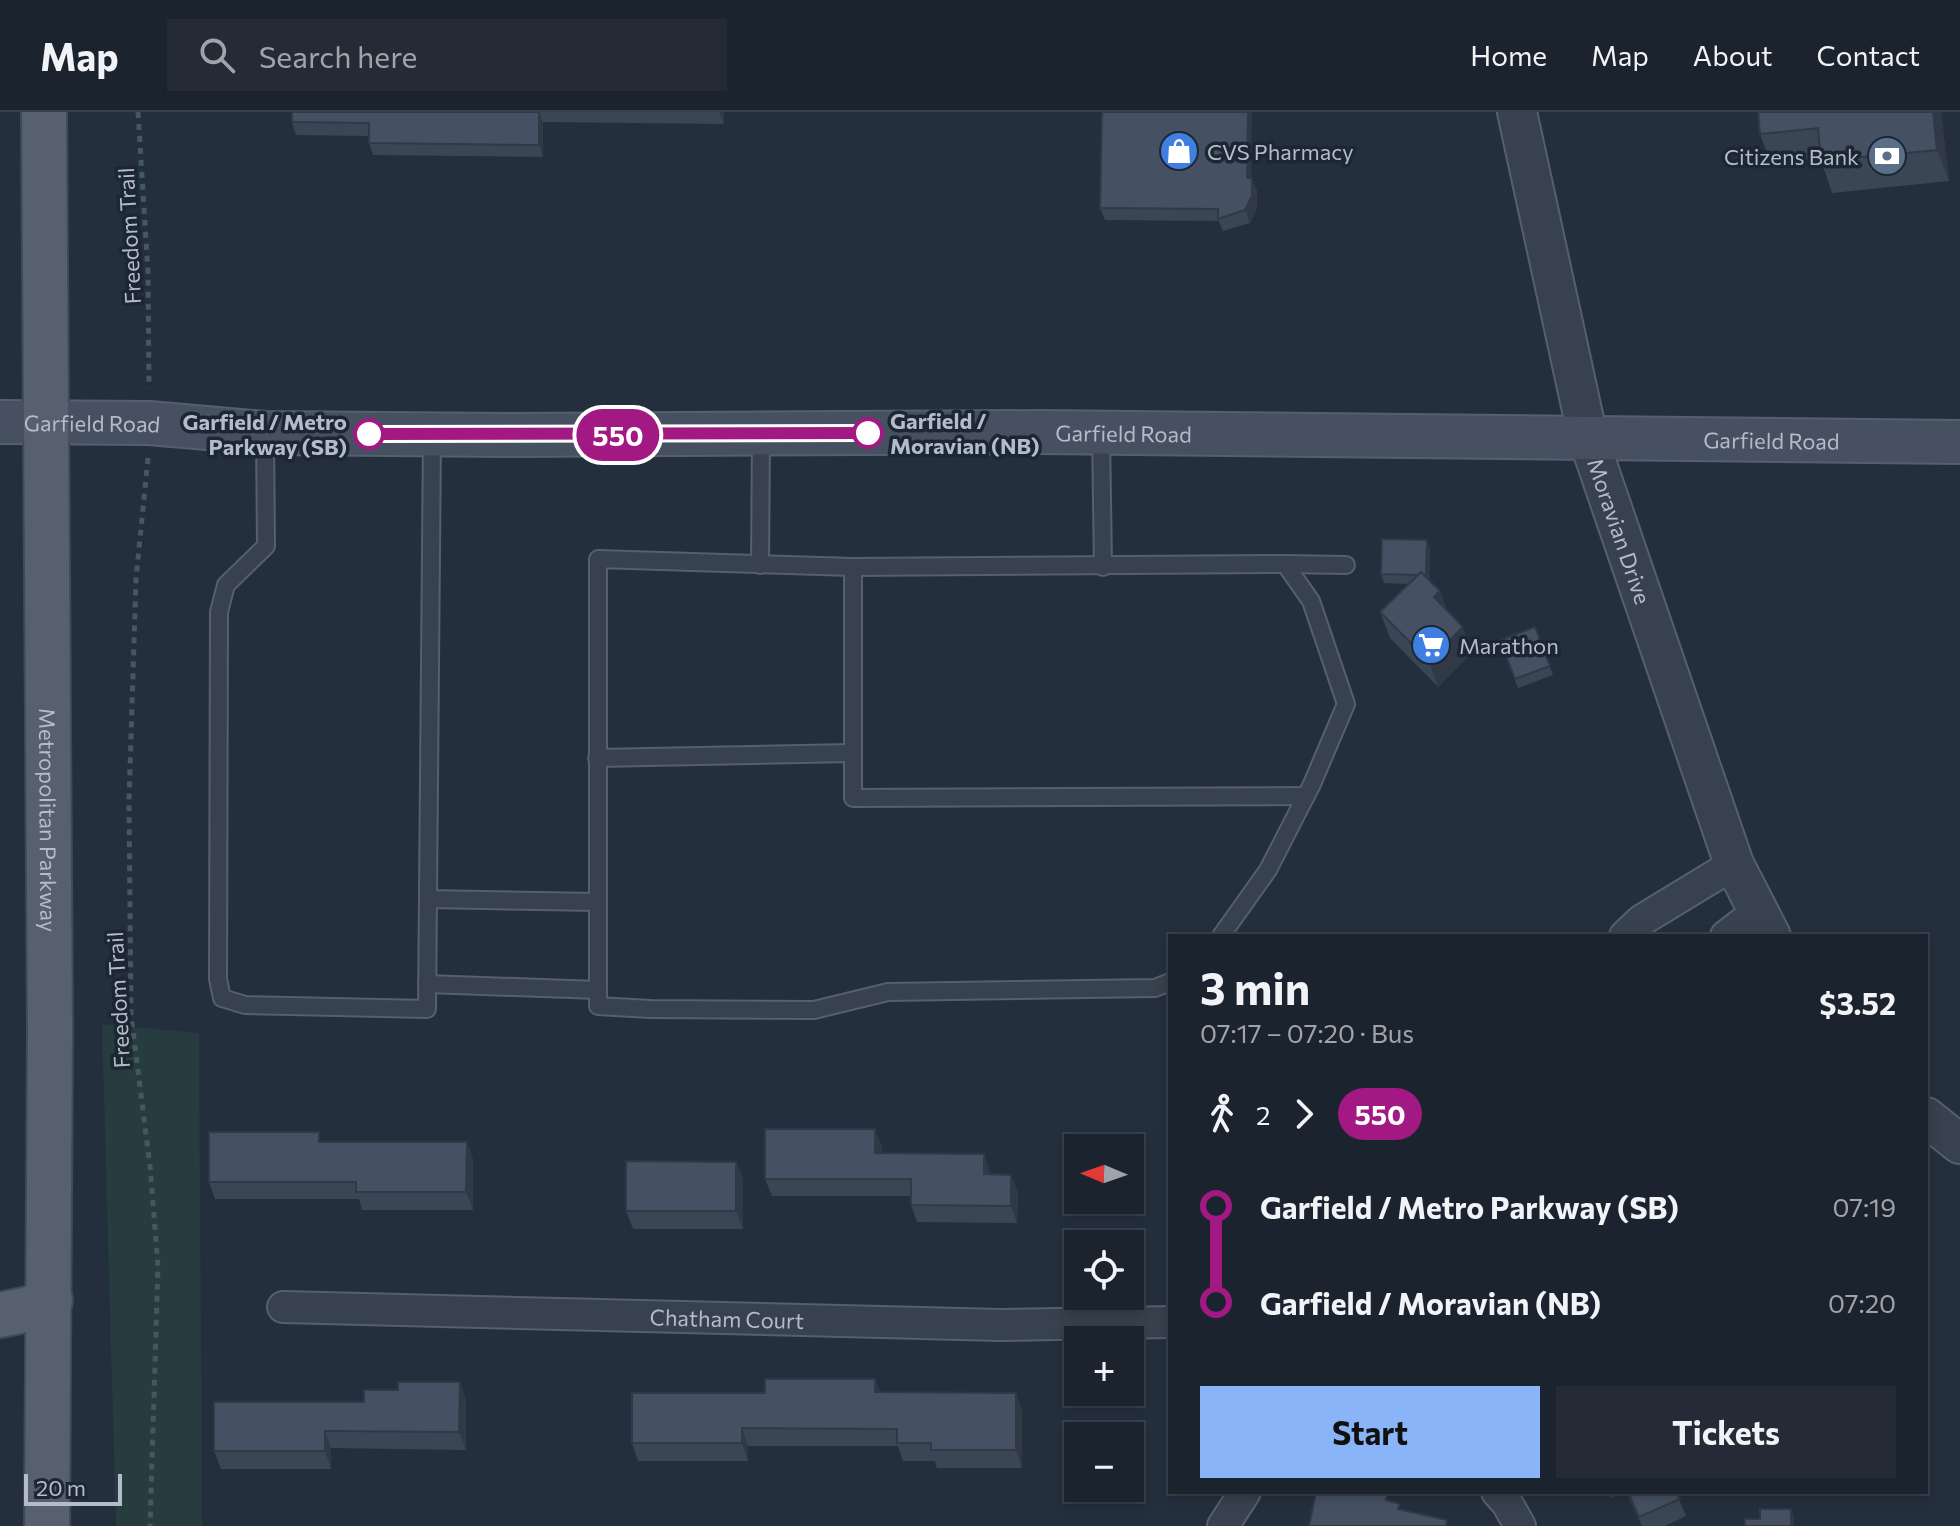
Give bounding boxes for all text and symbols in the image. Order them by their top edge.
search box [167,19,727,91]
text: Map [40,32,119,79]
icon: search [195,33,239,77]
text: Search here [259,37,417,74]
text: Home [1470,38,1547,72]
text: Map [1591,38,1649,72]
text: About [1693,38,1773,72]
text: Contact [1817,38,1920,72]
shop icon: CVS Pharmacy [1158,130,1200,172]
bank icon: Citizens Bank [1866,135,1908,177]
place label: CVS Pharmacy [1207,138,1354,165]
place label: Citizens Bank [1724,143,1859,170]
street label: Freedom Trail [112,167,146,305]
place label: Garfield / Moravian (NB) [890,407,1040,459]
place label: Garfield / Metro Parkway (SB) [183,408,347,460]
street label: Garfield Road [24,409,161,437]
line badge: 550 [572,409,664,461]
text: 550 [592,418,644,452]
marker: Garfield / Moravian (NB) [853,418,883,448]
marker: Garfield / Metro Parkway (SB) [354,419,384,449]
street label: Garfield Road [1055,419,1192,447]
street label: Garfield Road [1703,426,1840,454]
street label: Moravian Drive [1582,455,1657,608]
supermarket icon: Marathon [1410,624,1452,666]
place label: Marathon [1459,632,1559,659]
street label: Metropolitan Parkway [34,708,63,932]
street label: Freedom Trail [101,931,135,1069]
text: 3 min [1200,960,1310,1014]
text: $3.52 [1819,984,1896,1021]
text: 07:17 – 07:20 · Bus [1200,1017,1414,1048]
icon: walk [1200,1092,1244,1136]
icon: forward [1282,1092,1326,1136]
text: 550 [1354,1097,1406,1131]
text: 2 [1256,1099,1270,1130]
north arrow [1064,1134,1144,1214]
map controls [1064,1134,1144,1502]
text: Garfield / Metro Parkway (SB) [1260,1188,1679,1225]
text: 07:19 [1832,1191,1896,1222]
button: locate [1064,1230,1144,1310]
text: Garfield / Moravian (NB) [1260,1284,1601,1321]
text: 07:20 [1828,1287,1896,1318]
street label: Chatham Court [649,1303,804,1334]
button: + [1064,1326,1144,1406]
button: Start [1200,1386,1540,1478]
button: Tickets [1556,1386,1896,1478]
button: − [1064,1422,1144,1502]
scale bar [24,1470,122,1506]
text: 20 m [36,1474,86,1501]

